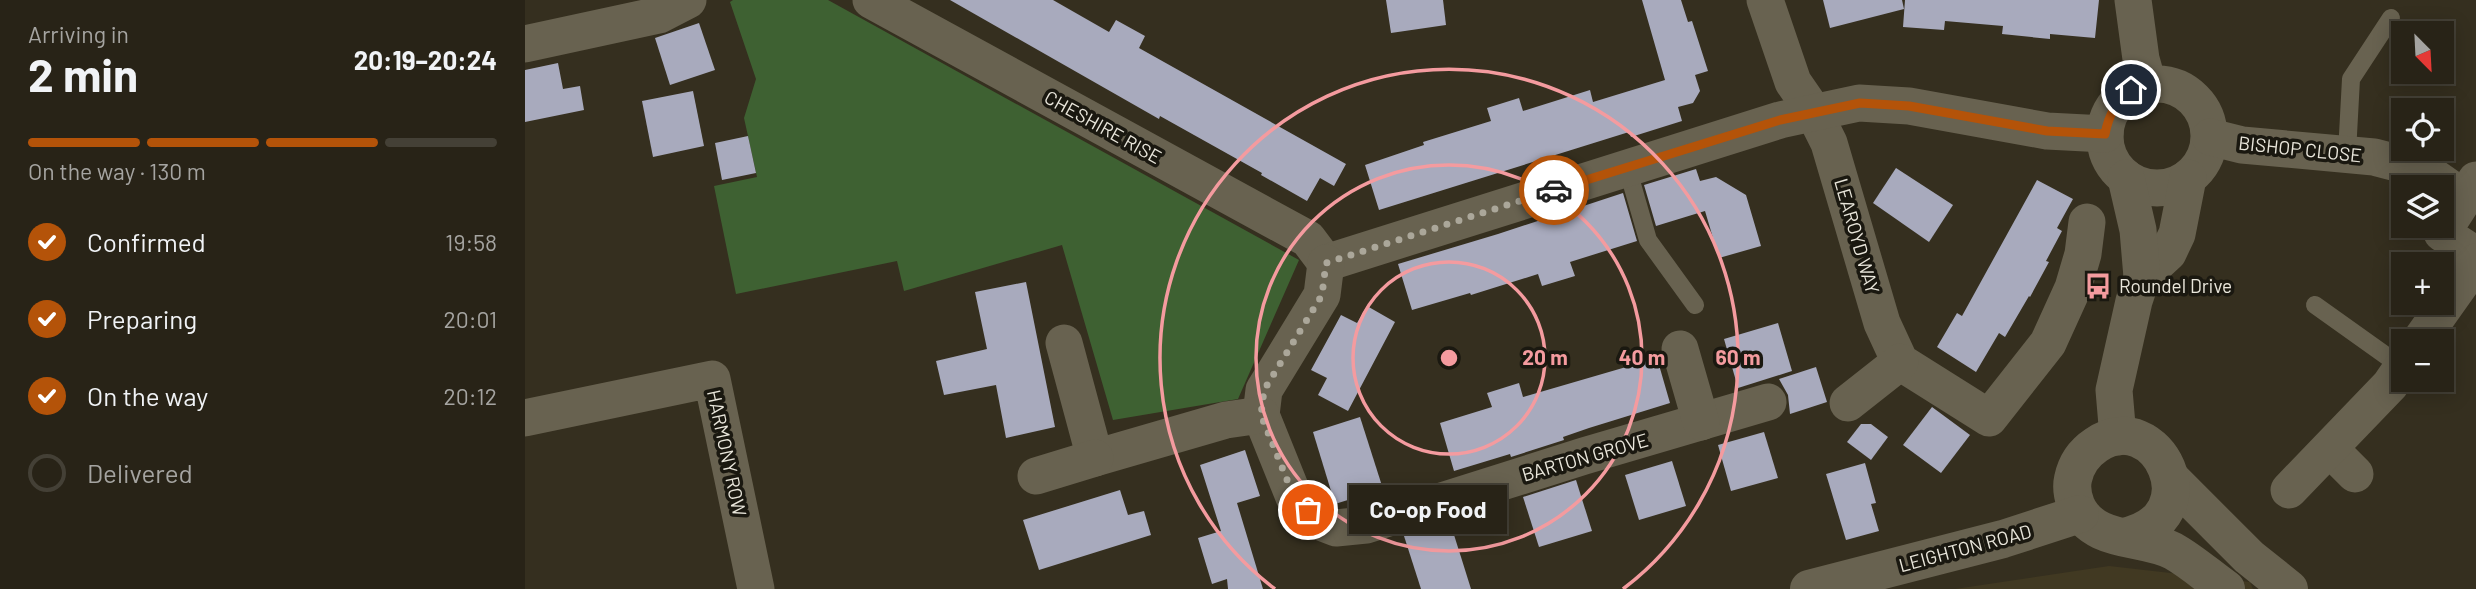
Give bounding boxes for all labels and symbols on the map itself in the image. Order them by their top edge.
north arrow [2391,21,2453,84]
pin [2101,60,2161,120]
street label: CHESHIRE RISE [1041,85,1166,168]
street label: BISHOP CLOSE [2237,131,2363,166]
courier [1519,155,1589,225]
street label: LEAROYD WAY [1830,176,1885,296]
bus stop icon: Roundel Drive [2083,271,2113,301]
place label: Roundel Drive [2119,274,2232,297]
text: 20 m [1522,344,1568,369]
text: 40 m [1619,344,1665,369]
text: 60 m [1716,344,1760,369]
centre of rings [1437,346,1461,370]
street label: HARMONY ROW [703,388,752,518]
street label: BARTON GROVE [1519,427,1651,486]
pin [1278,480,1338,540]
callout: Co-op Food [1350,486,1507,534]
street label: LEIGHTON ROAD [1896,519,2034,576]

